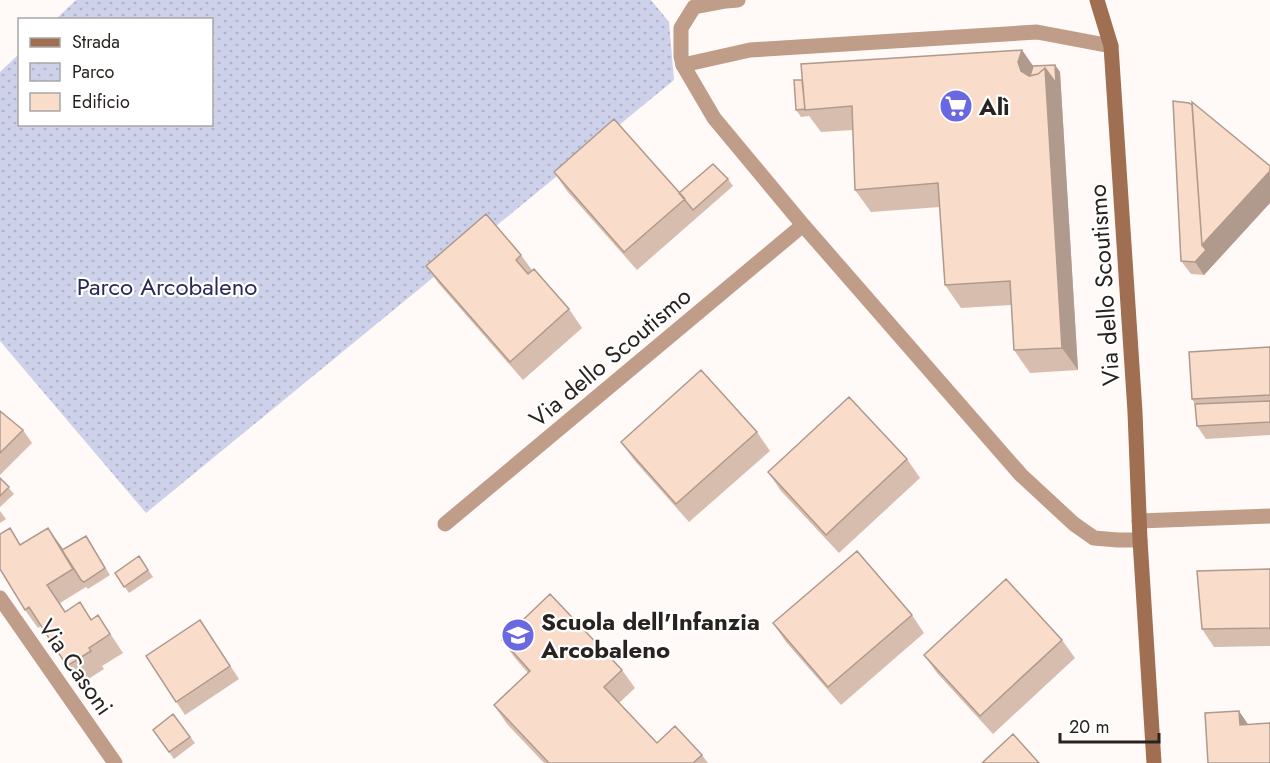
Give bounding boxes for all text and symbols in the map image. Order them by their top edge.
legend [18,18,213,126]
text: Strada [72,29,120,55]
text: Parco [72,59,114,85]
supermarket icon: Alì [938,88,974,124]
text: Edificio [72,89,130,115]
place label: Alì [978,89,1010,124]
street label: Via dello Scoutismo [1079,183,1129,387]
park label: Parco Arcobaleno [77,269,257,304]
street label: Via dello Scoutismo [521,279,699,435]
place label: Scuola dell'Infanzia Arcobaleno [540,604,760,667]
street label: Via Casoni [30,612,122,722]
school or university icon: Scuola dell'Infanzia Arcobaleno [500,617,536,653]
scale bar [1060,706,1159,744]
text: 20 m [1069,714,1109,740]

